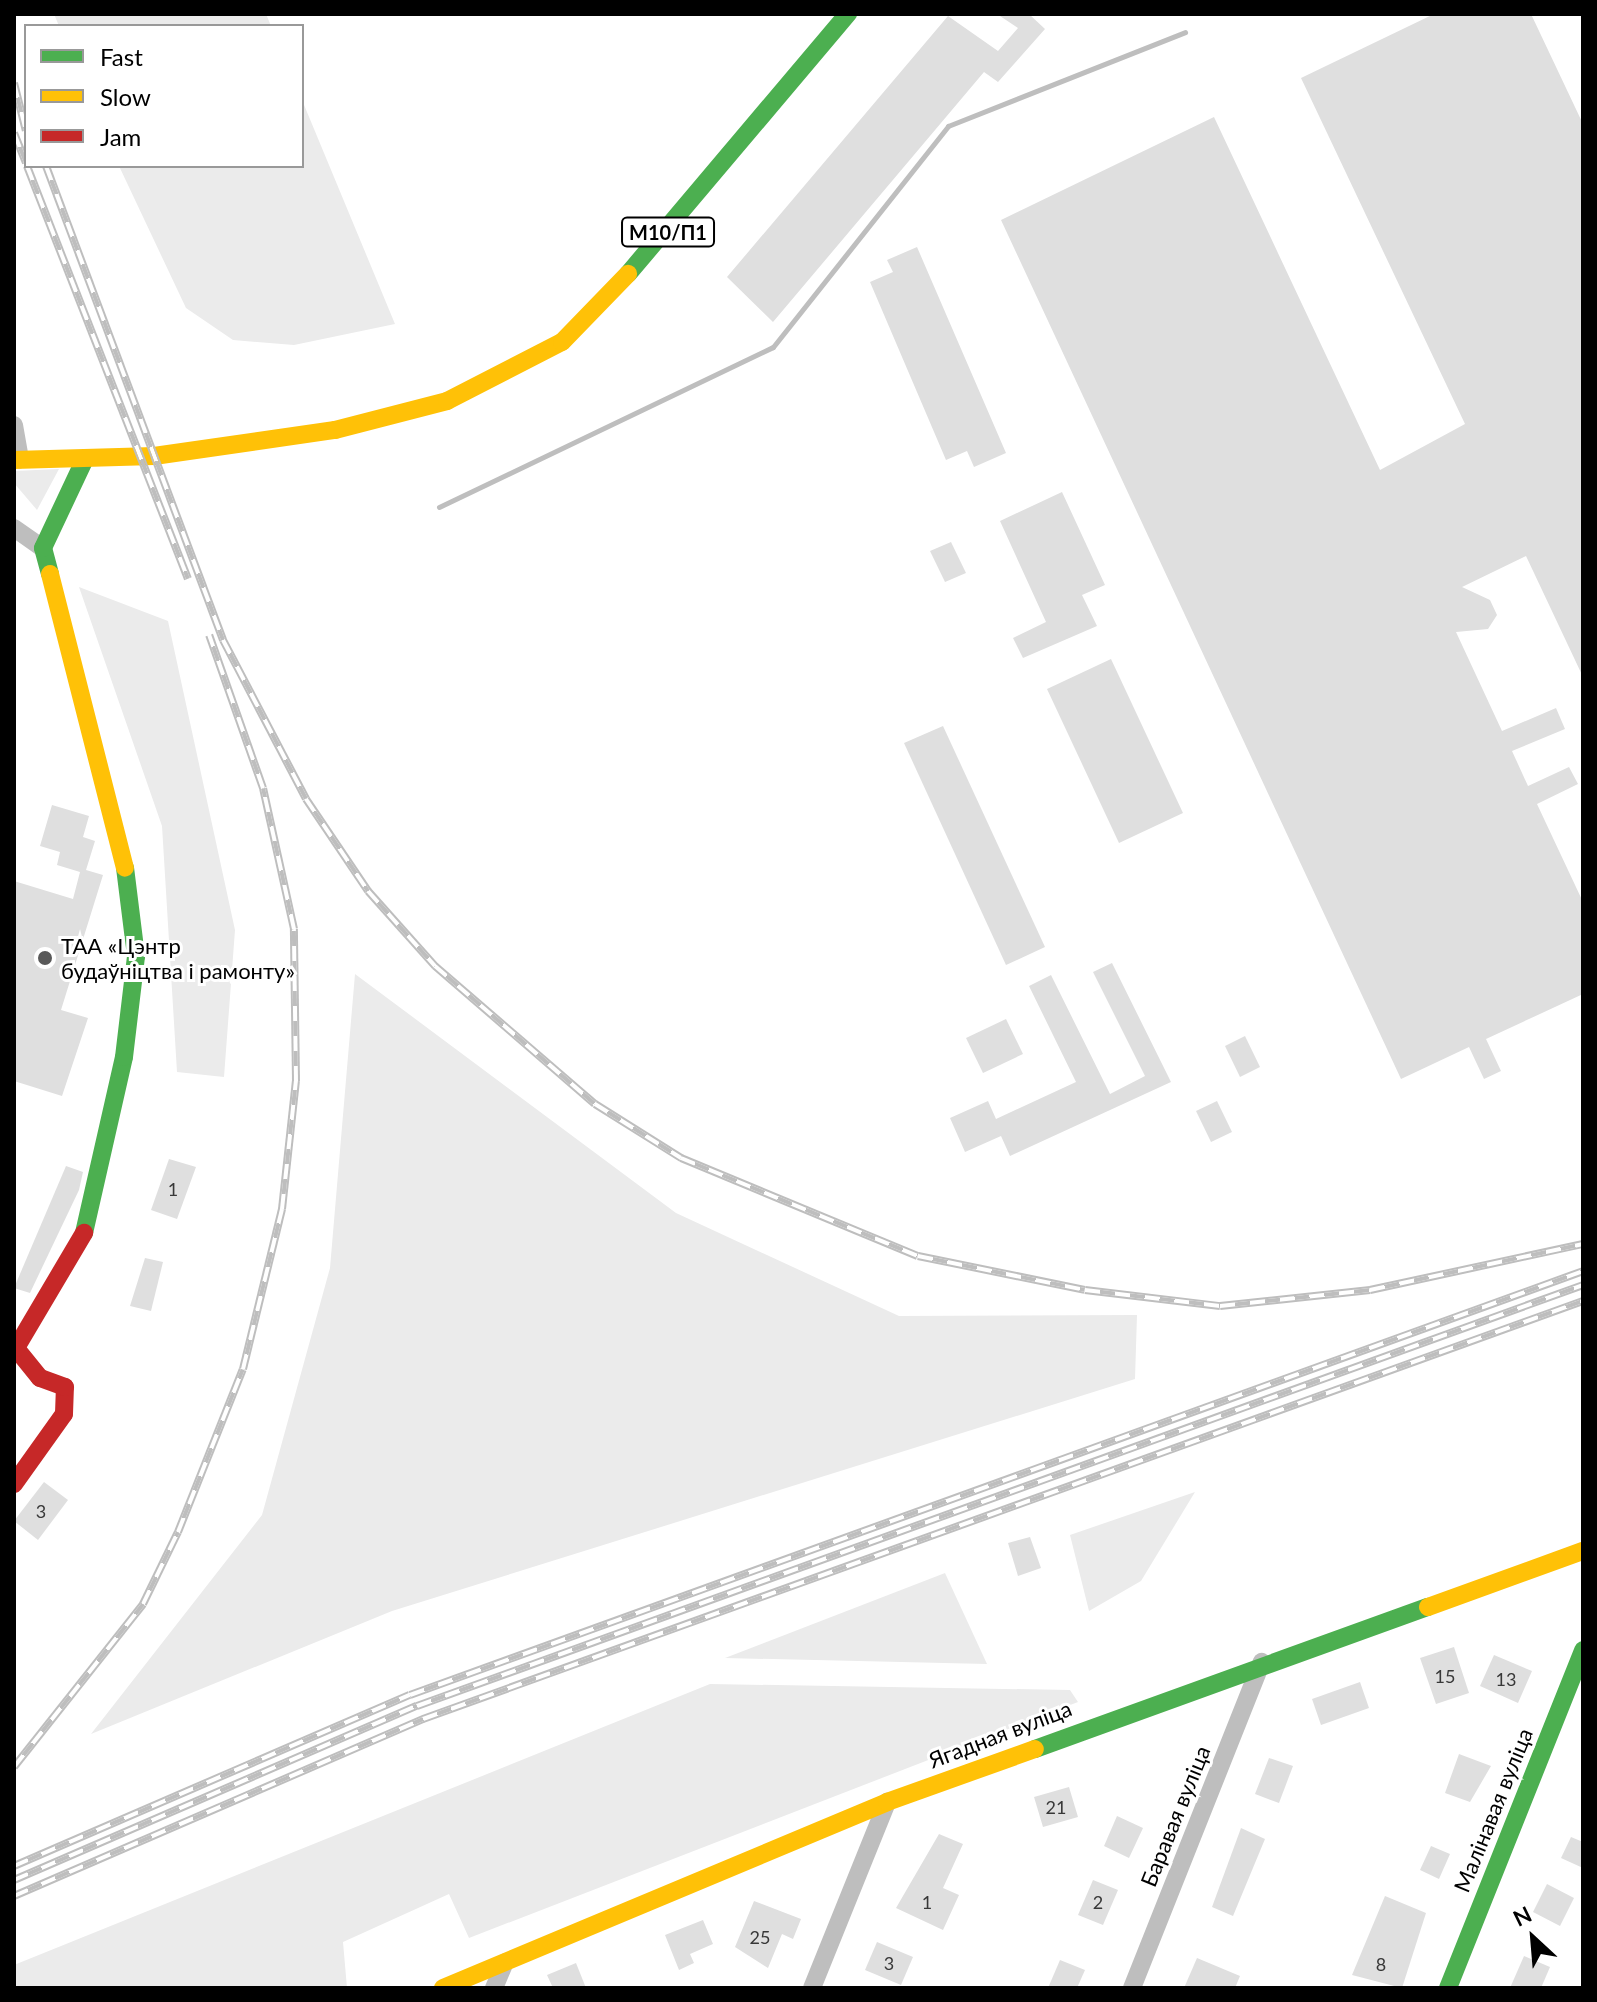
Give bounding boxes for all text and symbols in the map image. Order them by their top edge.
legend [24,24,304,168]
text: Fast [100,42,143,71]
text: Slow [100,82,151,111]
text: Jam [100,122,141,151]
road number: М10/П1 [620,216,716,248]
place label: ТАА «Цэнтр будаўніцтва і рамонту» [61,932,295,984]
marker: ТАА «Цэнтр будаўніцтва і рамонту» [36,949,54,967]
house number: 1 [168,1178,178,1200]
house number: 3 [36,1500,46,1522]
house number: 15 [1435,1665,1455,1687]
house number: 13 [1496,1668,1516,1690]
street label: Ягадная вуліца [925,1695,1075,1773]
street label: Малінавая вуліца [1448,1724,1538,1896]
street label: Баравая вуліца [1135,1742,1215,1890]
house number: 21 [1046,1796,1066,1818]
house number: 1 [922,1891,932,1913]
house number: 2 [1093,1891,1103,1913]
north arrow [1493,1898,1573,1978]
text: N [1509,1900,1536,1932]
house number: 25 [750,1926,770,1948]
house number: 3 [884,1952,894,1974]
house number: 8 [1376,1953,1386,1975]

